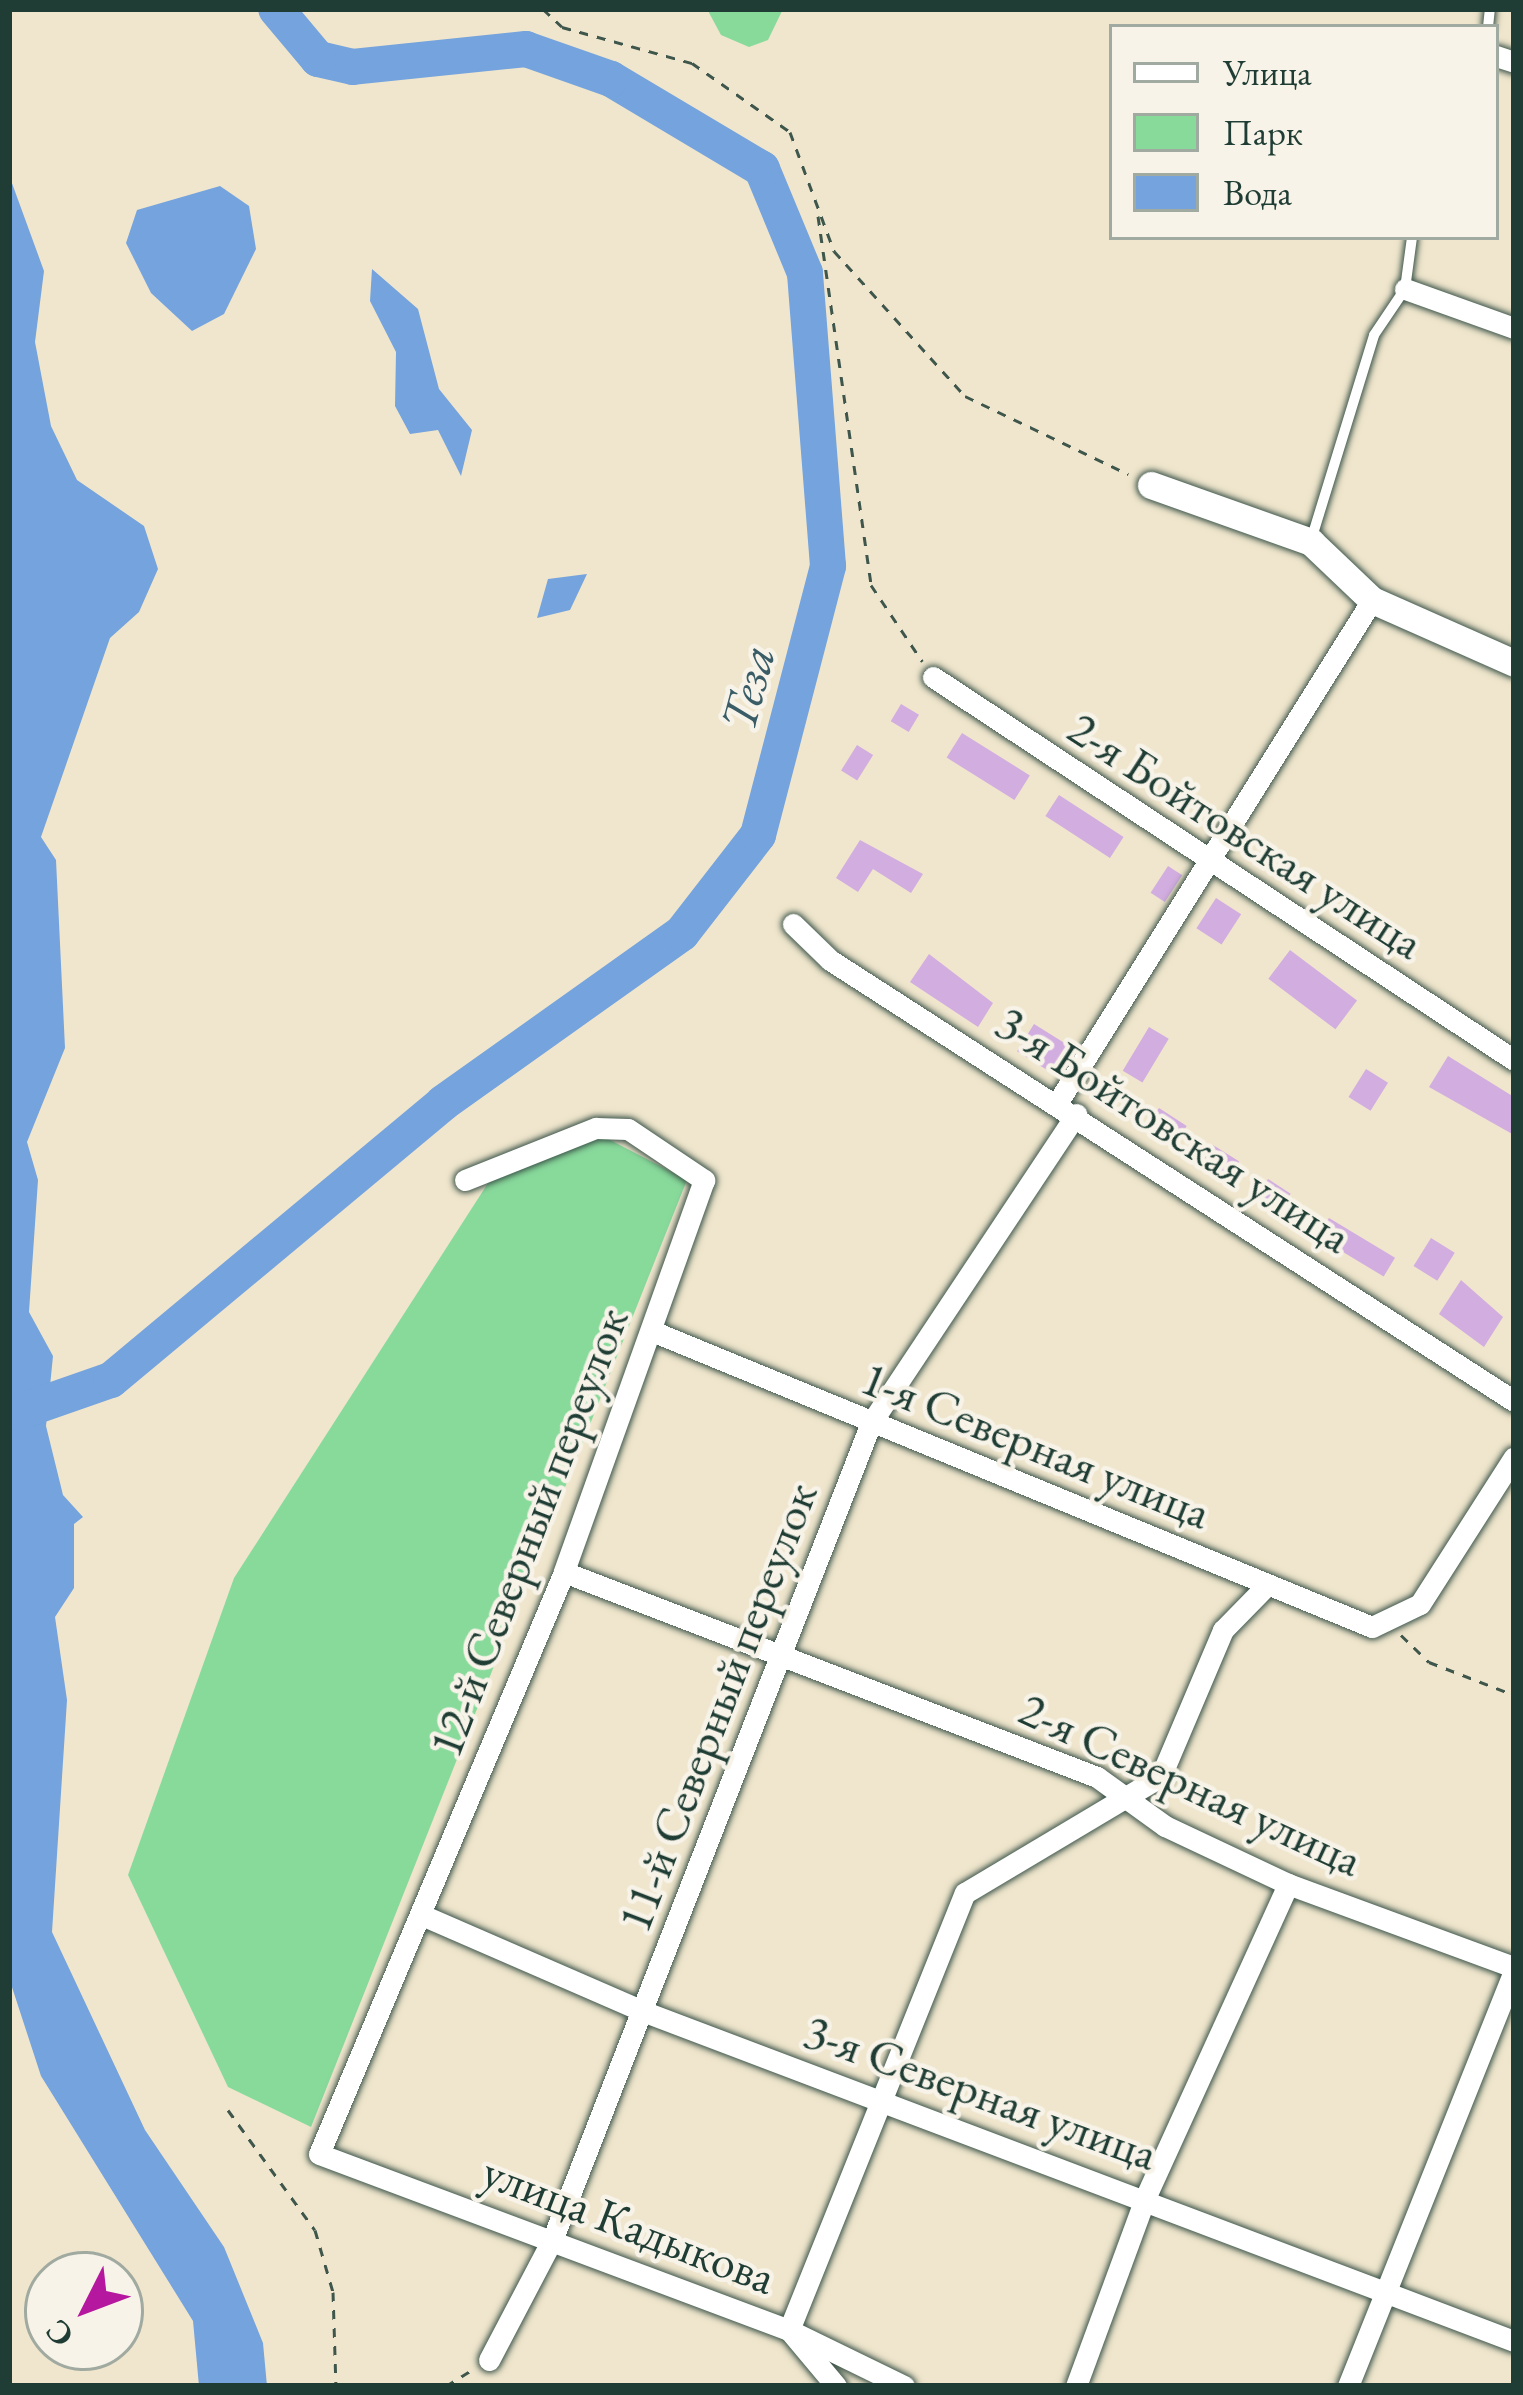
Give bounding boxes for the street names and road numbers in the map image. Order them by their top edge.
street label: 2-я Бойтовская улица [1058,699,1434,971]
street label: 3-я Бойтовская улица [986,993,1362,1265]
street label: 12-й Северный переулок [416,1299,640,1765]
street label: 1-я Северная улица [853,1349,1219,1541]
street label: 11-й Северный переулок [605,1474,829,1940]
street label: 2-я Северная улица [1011,1679,1371,1889]
street label: 3-я Северная улица [797,2001,1165,2183]
street label: улица Кадыкова [474,2142,784,2306]

